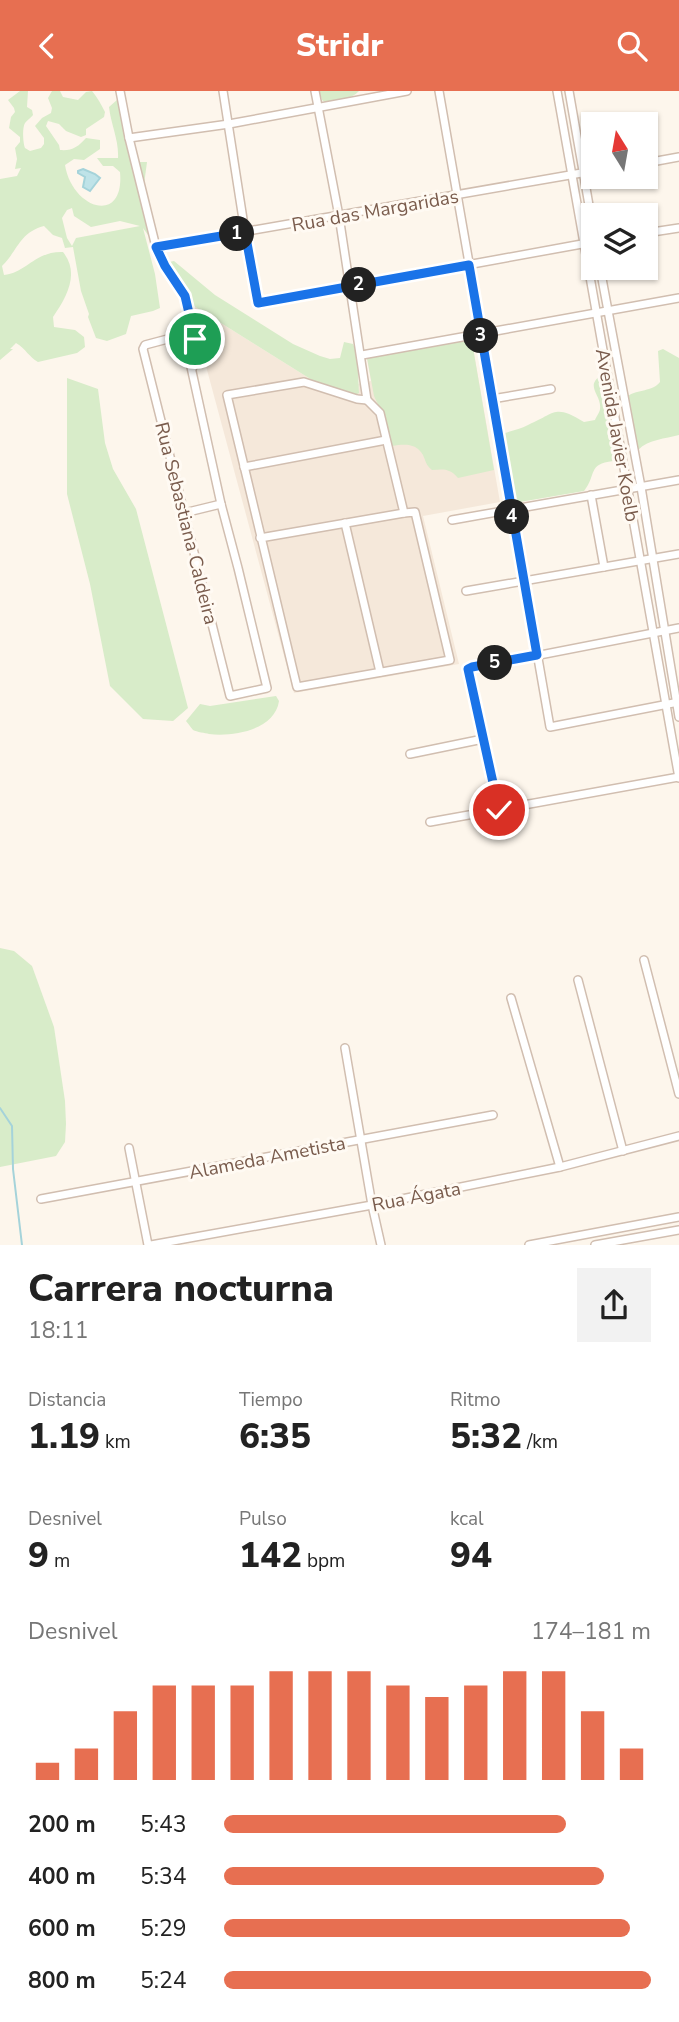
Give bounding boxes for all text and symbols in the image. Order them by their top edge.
text: Stridr [296,24,383,67]
icon: back [28,27,66,65]
icon: search [613,27,651,65]
north arrow [581,112,658,189]
map controls [581,112,658,280]
street label: Rua das Margaridas [290,183,461,238]
button: layers [581,203,658,280]
pin: 1 [219,216,254,251]
text: 1 [231,220,242,246]
pin: 2 [342,267,376,303]
text: 2 [353,271,364,297]
pin [165,309,225,369]
pin: 3 [463,319,498,353]
icon: arrive [176,320,214,358]
text: 3 [475,322,486,348]
street label: Avenida Javier Koelb [589,347,645,524]
street label: Rua Sebastiana Caldeira [148,419,224,627]
pin: 4 [494,499,530,535]
text: 4 [506,503,517,529]
pin: 5 [477,645,512,681]
text: 5 [489,649,500,675]
pin [469,780,529,840]
icon: check [480,791,518,829]
street label: Alameda Ametista [187,1130,348,1186]
street label: Rua Ágata [370,1176,463,1218]
text: Carrera nocturna [28,1263,334,1314]
button: share [577,1268,651,1342]
text: 18:11 [28,1315,88,1346]
text: Distancia [28,1387,106,1413]
text: Tiempo [239,1387,303,1413]
text: Ritmo [450,1387,501,1413]
text: 1.19 [28,1413,100,1460]
text: 6:35 [239,1413,311,1460]
text: 5:32 [450,1413,522,1460]
text: km [100,1429,131,1455]
text: /km [522,1429,558,1455]
text: Desnivel [28,1506,102,1532]
text: Pulso [239,1506,287,1532]
text: kcal [450,1506,484,1532]
text: 9 [28,1532,49,1579]
text: 142 [239,1532,302,1579]
text: 94 [450,1532,492,1579]
text: m [49,1548,70,1574]
text: bpm [302,1548,345,1574]
text: Desnivel [28,1616,118,1647]
text: 174–181 m [531,1616,651,1647]
text: 200 m [28,1809,96,1840]
text: 5:43 [140,1809,187,1840]
text: 400 m [28,1861,96,1892]
text: 5:34 [140,1861,187,1892]
text: 600 m [28,1913,96,1944]
text: 5:29 [140,1913,187,1944]
text: 800 m [28,1965,96,1996]
text: 5:24 [140,1965,187,1996]

